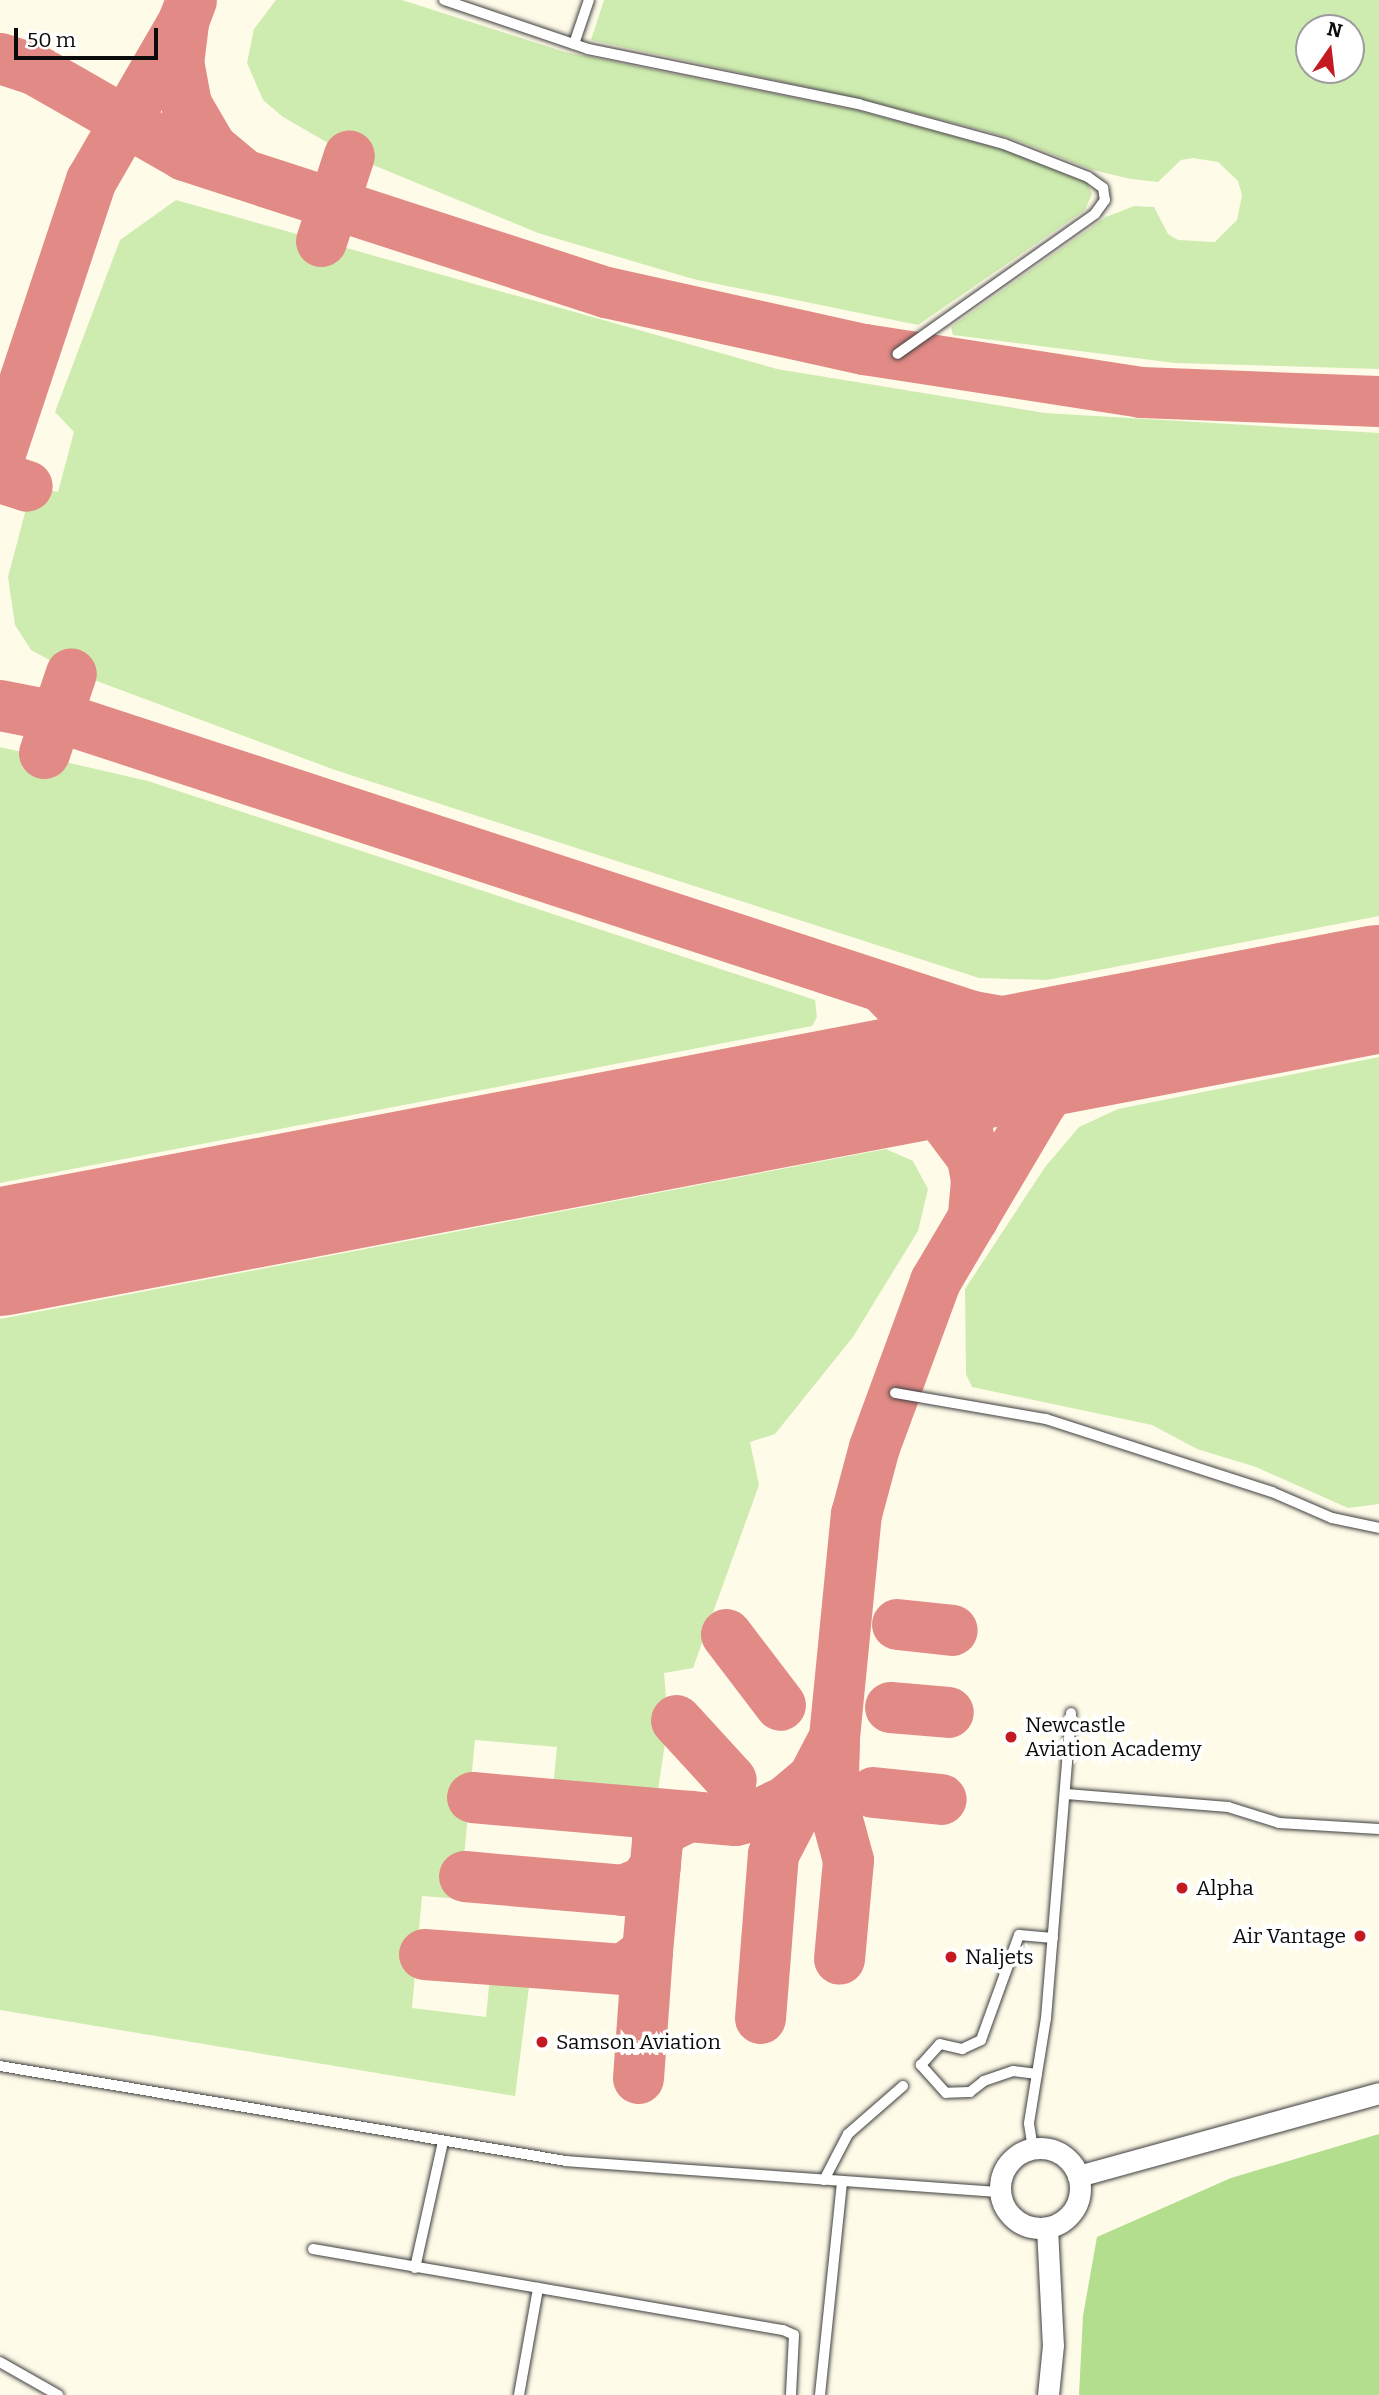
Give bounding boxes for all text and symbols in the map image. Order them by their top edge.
scale bar [18,14,161,58]
north arrow [1295,14,1365,84]
text: N [1325,17,1345,43]
text: 50 m [27,27,76,53]
place label: Newcastle Aviation Academy [1025,1712,1201,1762]
marker: Newcastle Aviation Academy [1003,1729,1019,1745]
place label: Alpha [1196,1875,1254,1901]
marker: Alpha [1174,1880,1190,1896]
place label: Air Vantage [1232,1923,1346,1949]
marker: Air Vantage [1352,1928,1368,1944]
place label: Naljets [965,1944,1033,1970]
marker: Naljets [943,1949,959,1965]
place label: Samson Aviation [556,2029,721,2055]
marker: Samson Aviation [534,2034,550,2050]

